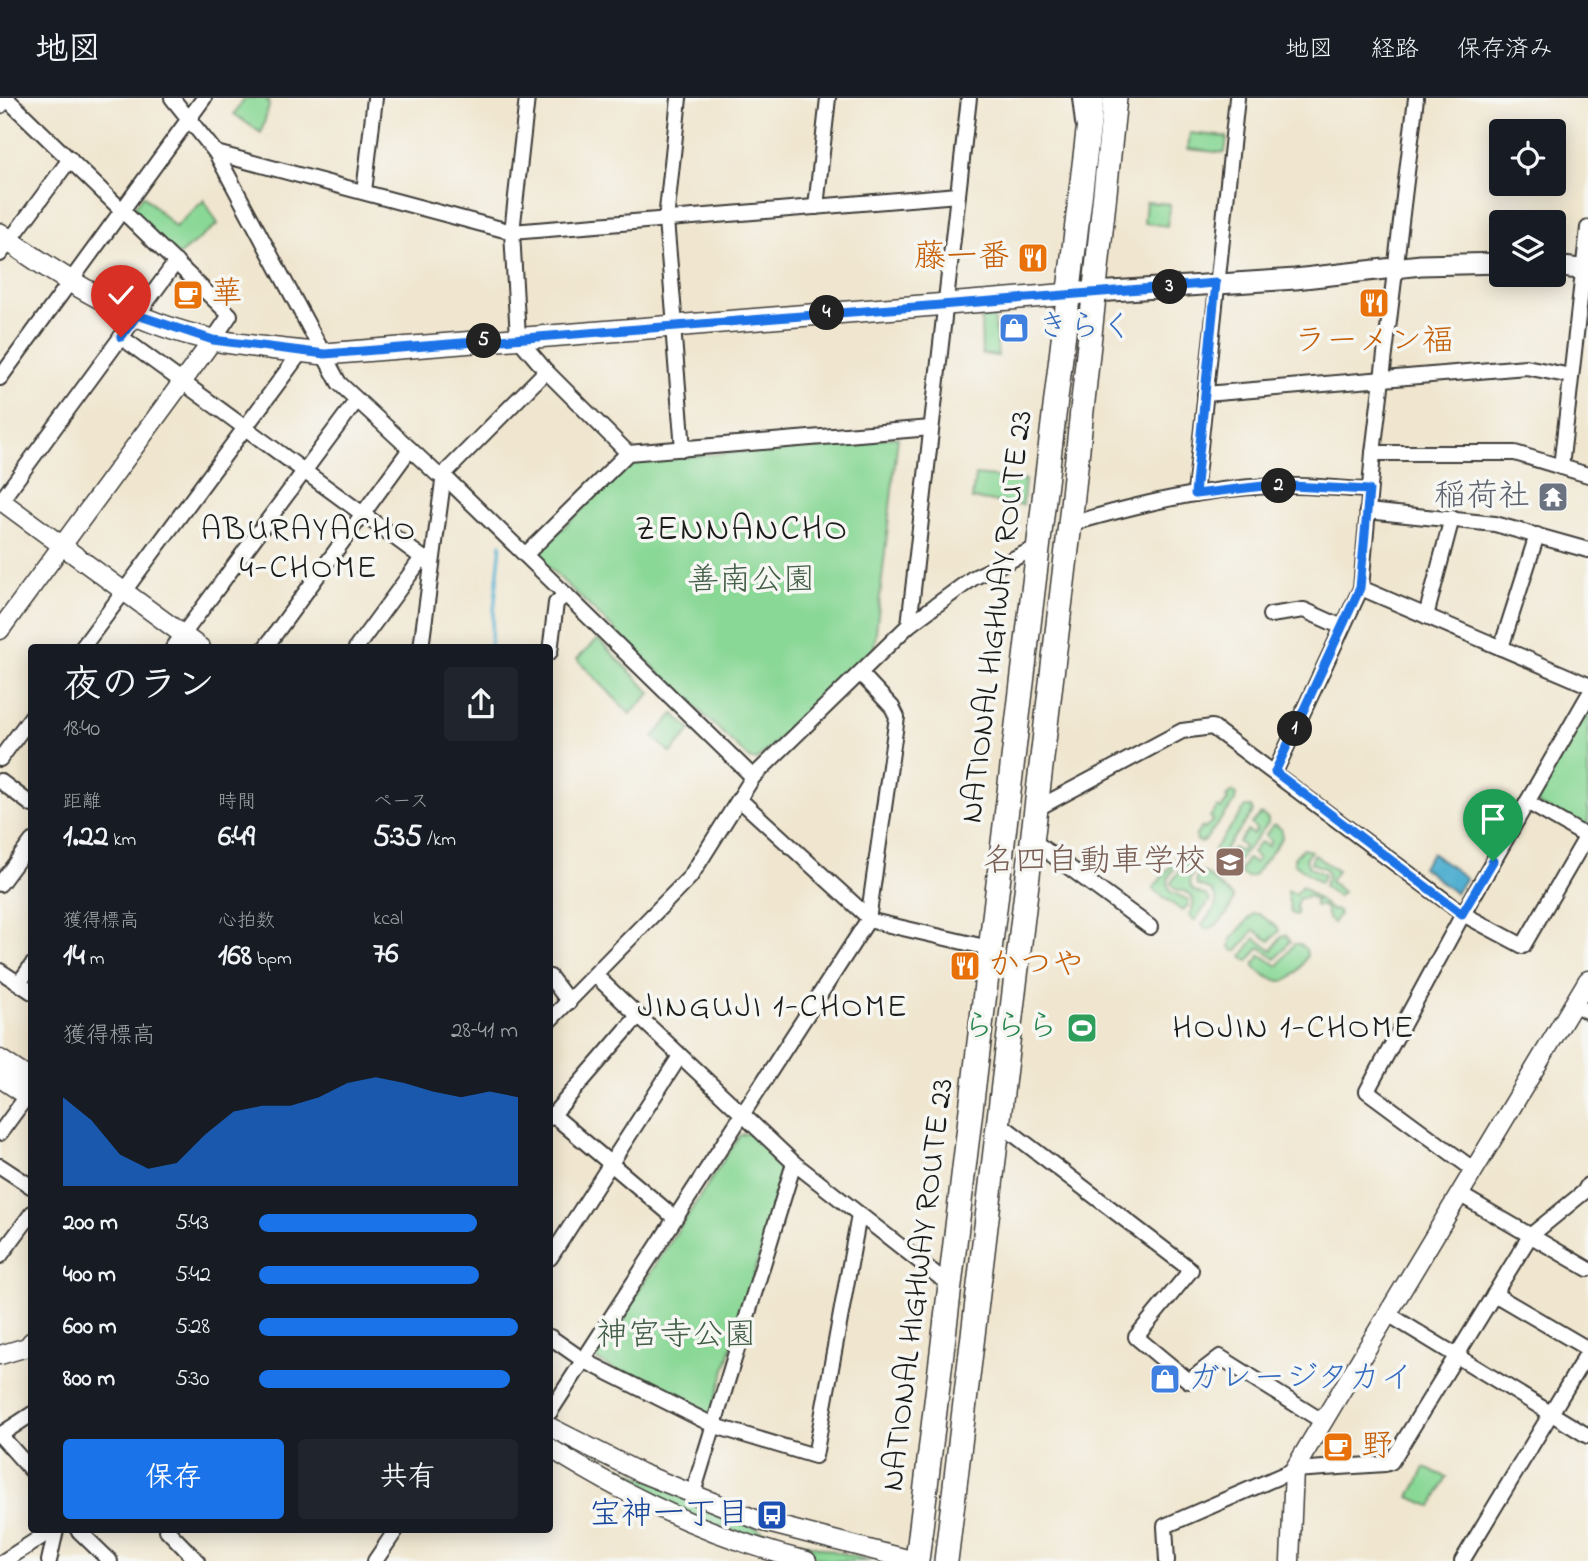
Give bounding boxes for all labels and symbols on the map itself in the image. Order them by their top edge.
place label: 藤一番 [914,235,1010,282]
restaurant icon: 藤一番 [1016,241,1050,275]
pin [91,265,151,337]
pin: 3 [1152,270,1188,304]
place label: 華 [211,272,243,319]
cafe icon: 華 [171,278,205,312]
restaurant icon: ラーメン福 [1357,286,1391,320]
pin: 4 [810,296,844,330]
place label: きらく [1037,305,1133,352]
shop icon: きらく [997,311,1031,345]
place label: ラーメン福 [1294,319,1454,366]
pin: 5 [466,324,502,358]
street label: NATIONAL HIGHWAY ROUTE 23 [949,408,1047,826]
pin: 2 [1262,468,1296,504]
place label: 稲荷社 [1434,474,1530,521]
temple icon: 稲荷社 [1536,480,1570,514]
district label: ZENNANCHO [635,505,849,556]
district label: ABURAYACHO 4-CHOME [201,507,417,593]
park label: 善南公園 [687,558,815,605]
pin: 1 [1278,712,1312,746]
pin [1463,789,1523,861]
place label: 名四自動車学校 [983,839,1207,886]
school or university icon: 名四自動車学校 [1213,845,1247,879]
place label: かつや [988,943,1084,990]
restaurant icon: かつや [948,949,982,983]
district label: JINGUJI 1-CHOME [637,984,909,1032]
place label: ららら [963,1005,1059,1052]
district label: HOJIN 1-CHOME [1172,1005,1416,1053]
sports icon: ららら [1065,1011,1099,1045]
street label: NATIONAL HIGHWAY ROUTE 23 [870,1076,968,1494]
park label: 神宮寺公園 [596,1313,756,1360]
place label: ガレージタカイ [1188,1356,1413,1403]
shop icon: ガレージタカイ [1148,1362,1182,1396]
place label: 野 [1361,1424,1393,1471]
cafe icon: 野 [1321,1430,1355,1464]
place label: 宝神一丁目 [589,1492,749,1539]
bus stop icon: 宝神一丁目 [755,1498,789,1532]

